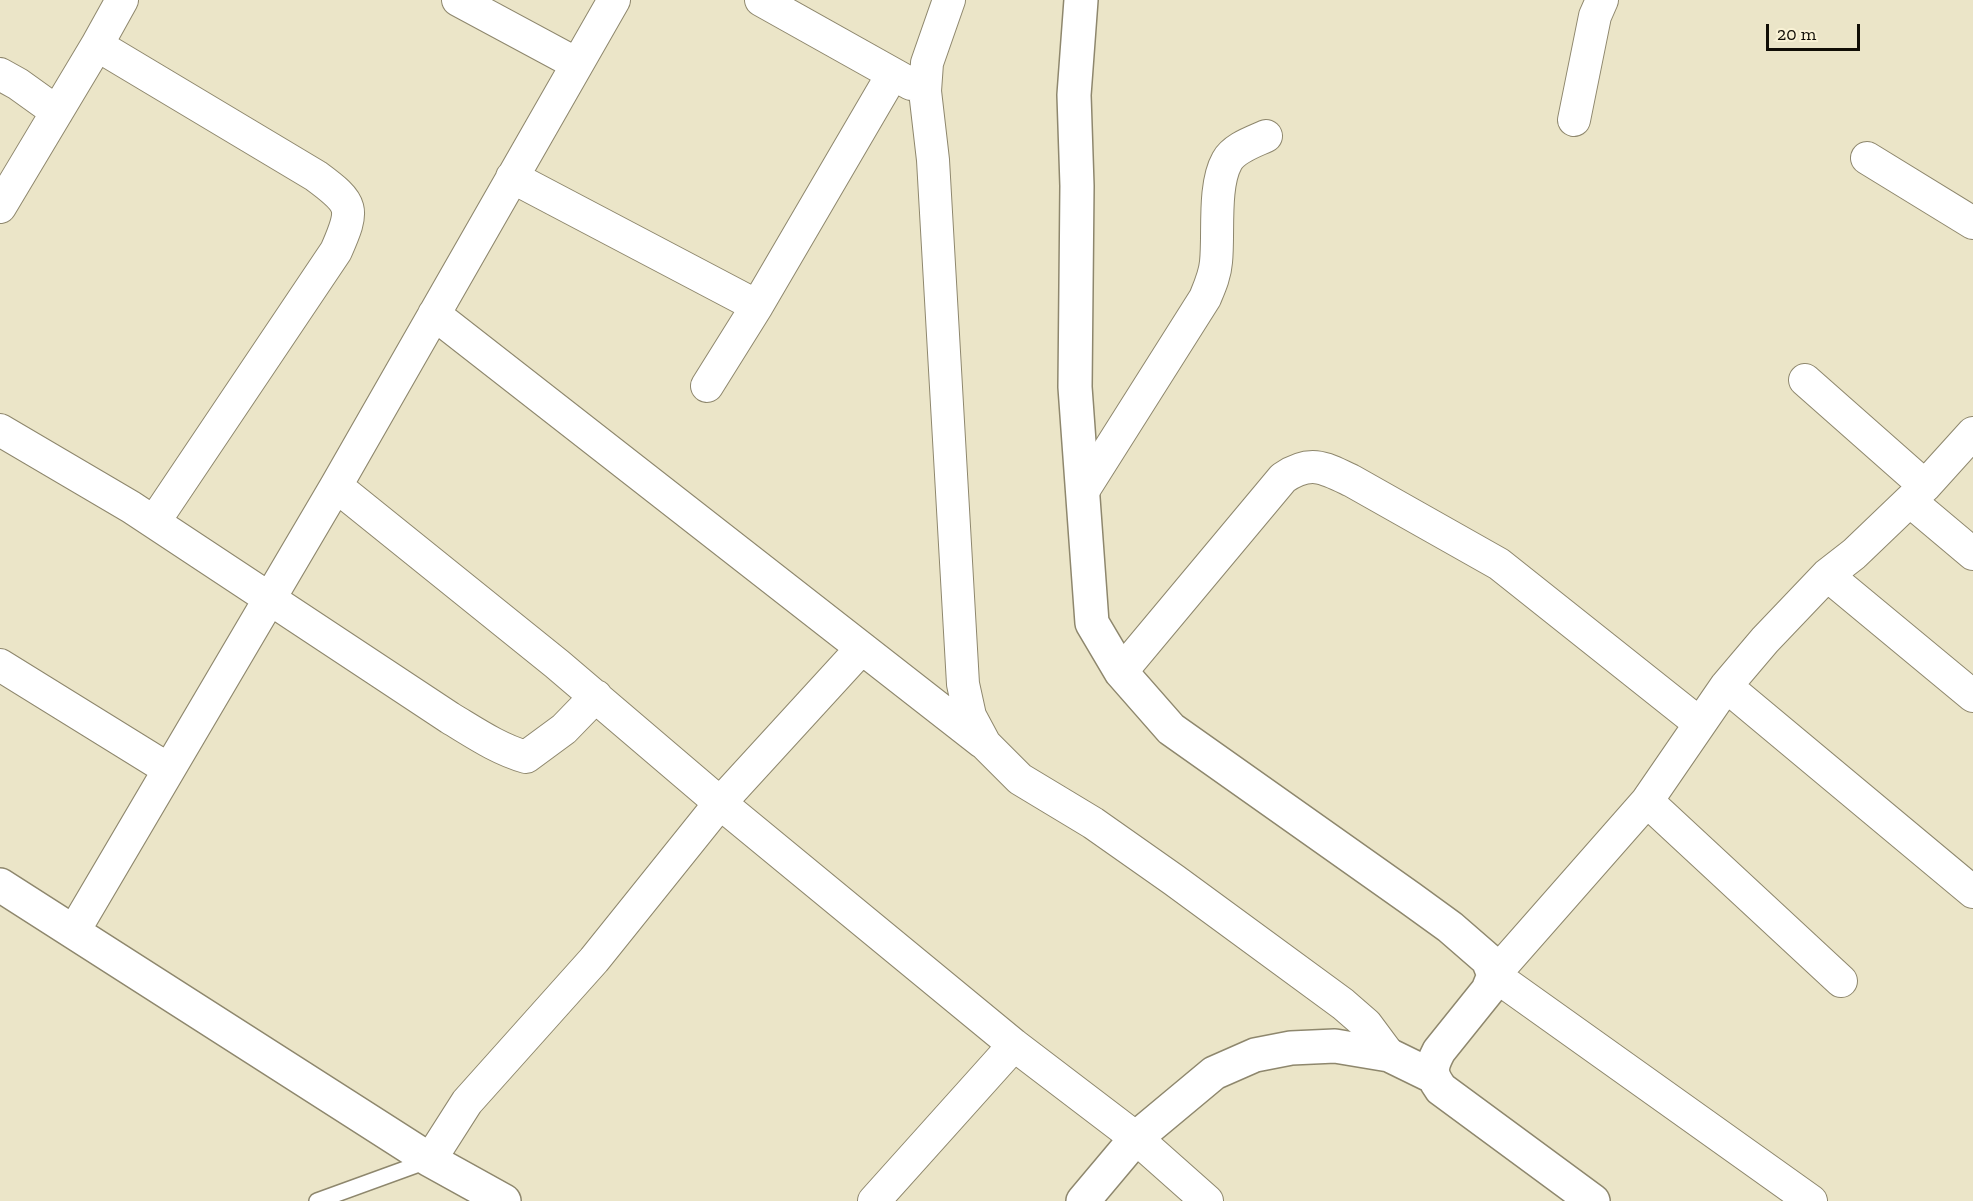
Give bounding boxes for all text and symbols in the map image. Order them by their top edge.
scale bar [1769,12,1864,50]
text: 20 m [1777,23,1816,45]

